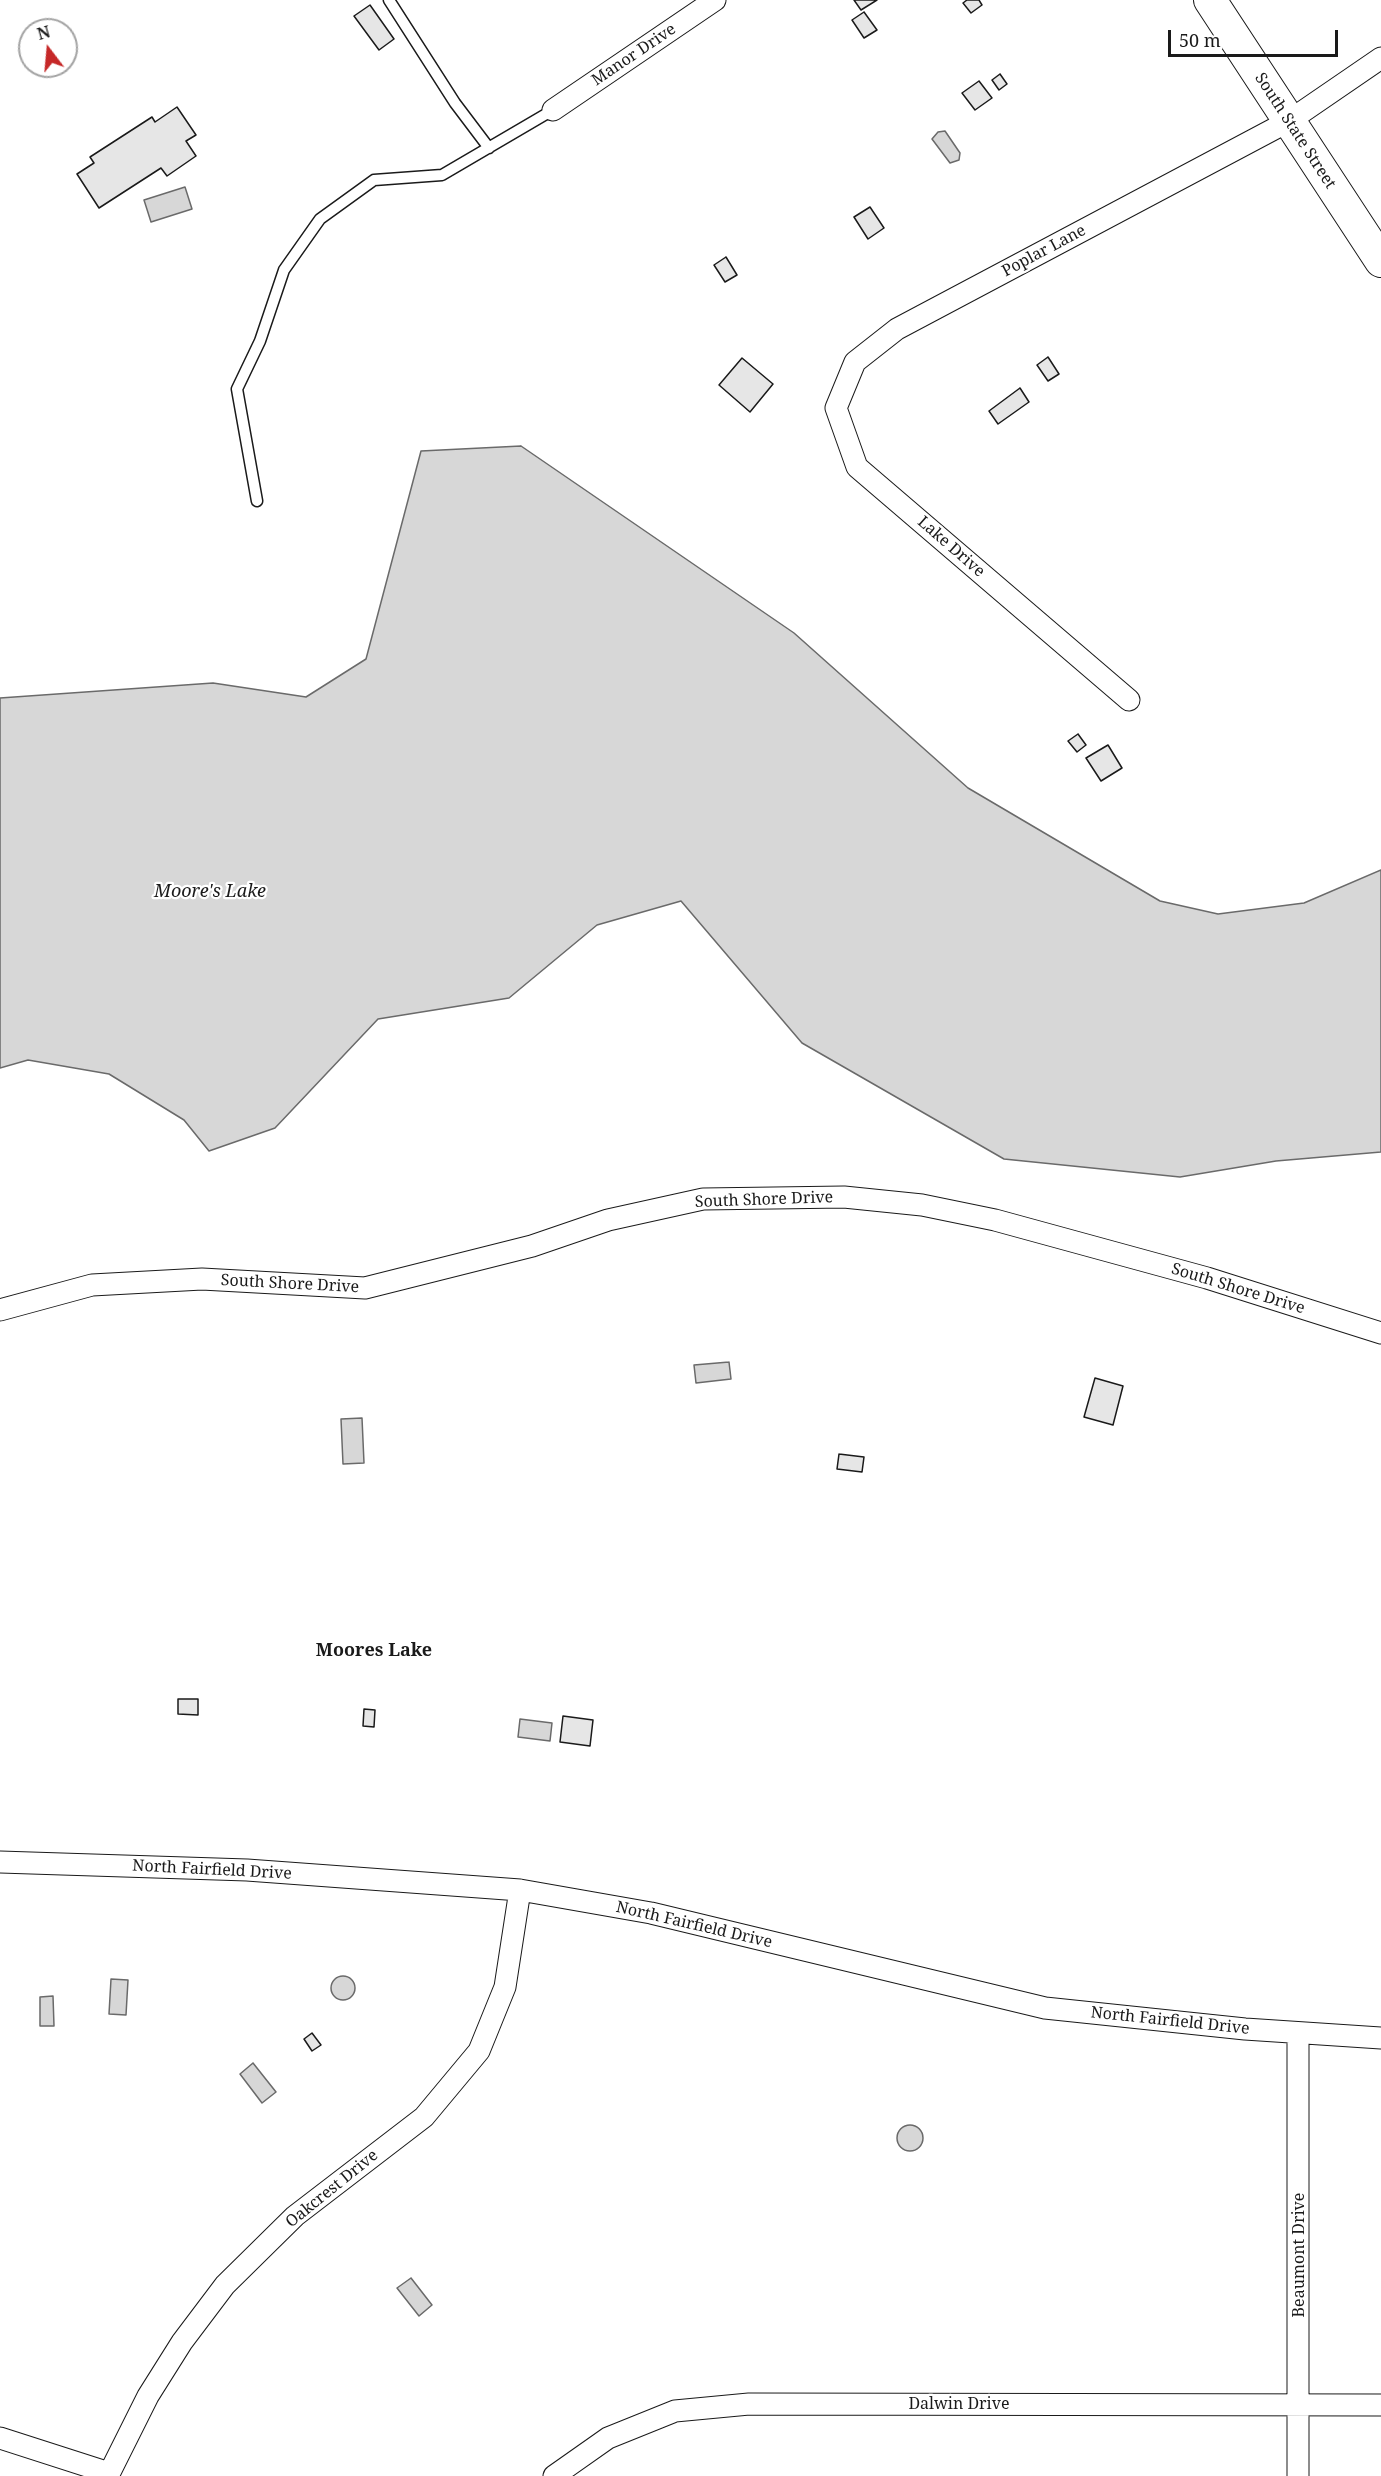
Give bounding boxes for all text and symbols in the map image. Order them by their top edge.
north arrow [18,18,78,78]
scale bar [1171,18,1340,56]
text: N [34,20,53,45]
street label: Manor Drive [588,20,680,90]
text: 50 m [1179,28,1221,52]
street label: South State Street [1250,69,1340,193]
street label: Poplar Lane [999,221,1089,281]
street label: Lake Drive [913,513,989,581]
water label: Moore's Lake [154,881,266,903]
street label: South Shore Drive [694,1188,834,1212]
street label: South Shore Drive [1169,1260,1307,1318]
street label: South Shore Drive [220,1271,360,1297]
district label: Moores Lake [316,1640,432,1662]
street label: North Fairfield Drive [132,1856,292,1884]
street label: North Fairfield Drive [614,1898,774,1952]
street label: North Fairfield Drive [1090,2003,1250,2039]
street label: Oakcrest Drive [282,2146,382,2232]
street label: Beaumont Drive [1289,2193,1309,2317]
street label: Dalwin Drive [908,2394,1010,2414]

